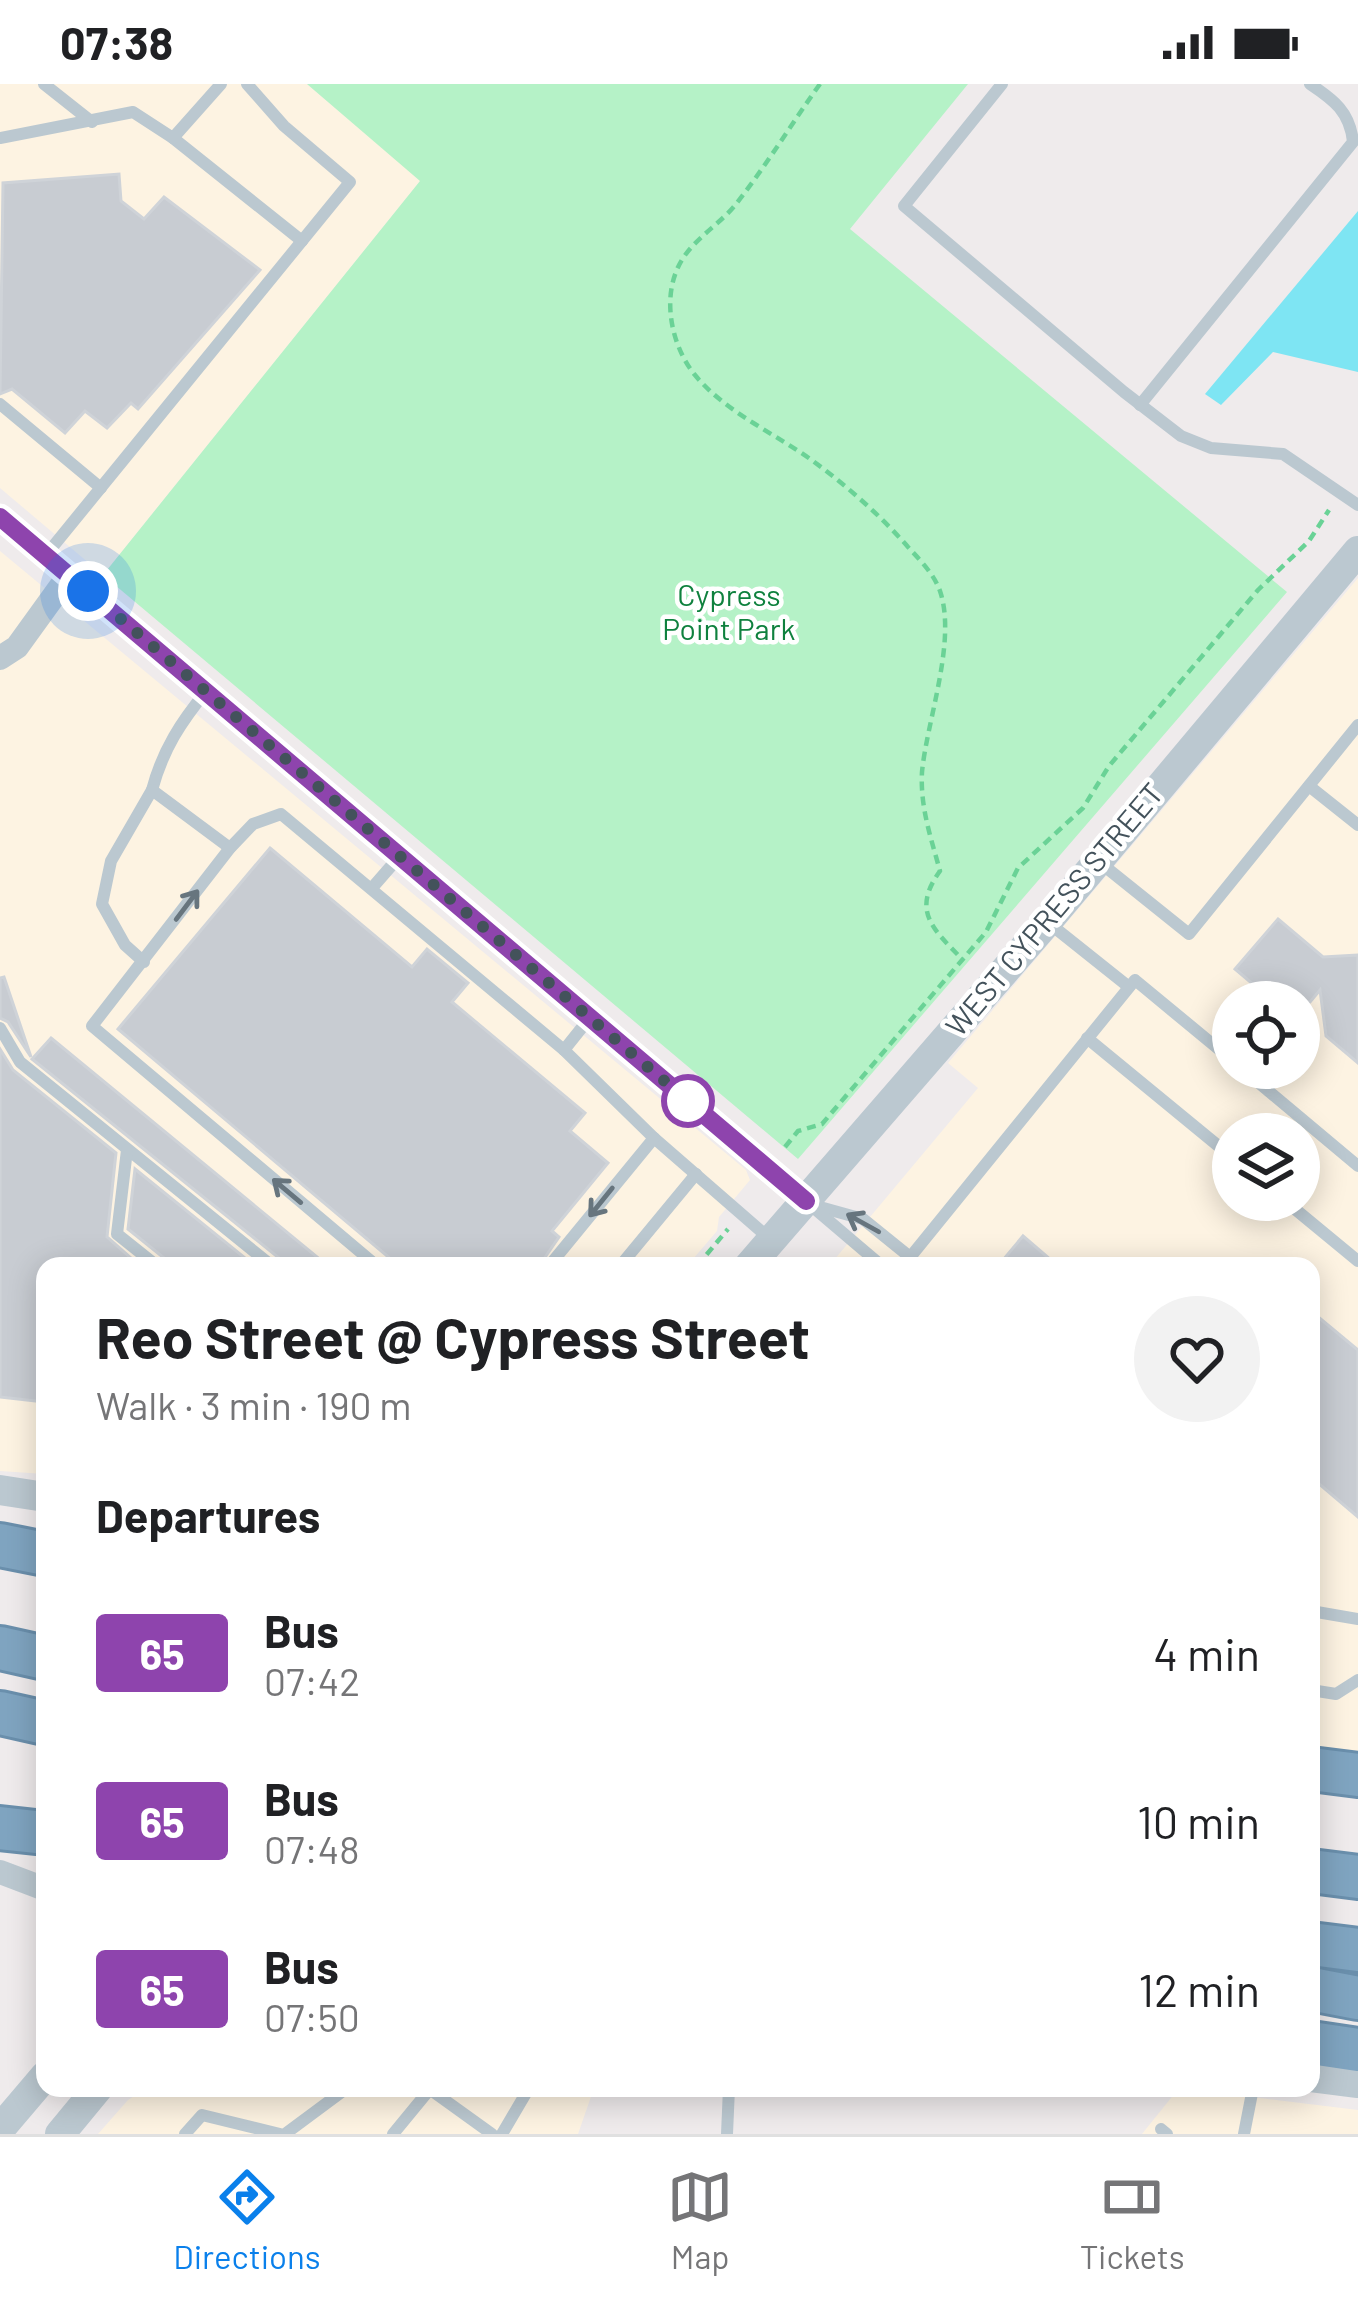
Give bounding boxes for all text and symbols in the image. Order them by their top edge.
text: 07:38 [60,15,173,69]
your location [58,561,118,621]
park label: Cypress Point Park [662,576,796,646]
street label: WEST CYPRESS STREET [937,775,1170,1043]
one-way arrow [174,889,200,921]
map controls [1212,981,1320,1221]
button: locate [1212,981,1320,1089]
unlabelled marker [663,1076,713,1126]
button: layers [1212,1113,1320,1221]
one-way arrow [272,1177,303,1205]
one-way arrow [588,1186,616,1217]
one-way arrow [846,1211,881,1234]
button: heart [1134,1296,1260,1422]
text: Reo Street @ Cypress Street [96,1302,810,1370]
text: Walk · 3 min · 190 m [96,1381,412,1428]
text: Departures [96,1488,320,1542]
text: Bus [264,1603,339,1657]
text: 4 min [1153,1626,1260,1680]
text: 65 [139,1628,185,1678]
text: 07:42 [264,1657,360,1704]
text: Bus [264,1771,339,1825]
text: 10 min [1137,1794,1260,1848]
text: 65 [139,1796,185,1846]
text: 07:48 [264,1825,360,1872]
text: Bus [264,1939,339,1993]
text: 12 min [1138,1962,1260,2016]
text: 65 [139,1964,185,2014]
text: 07:50 [264,1993,360,2040]
tab: Directions [173,2164,321,2276]
tab: Map [667,2164,733,2276]
tab: Tickets [1080,2164,1185,2276]

